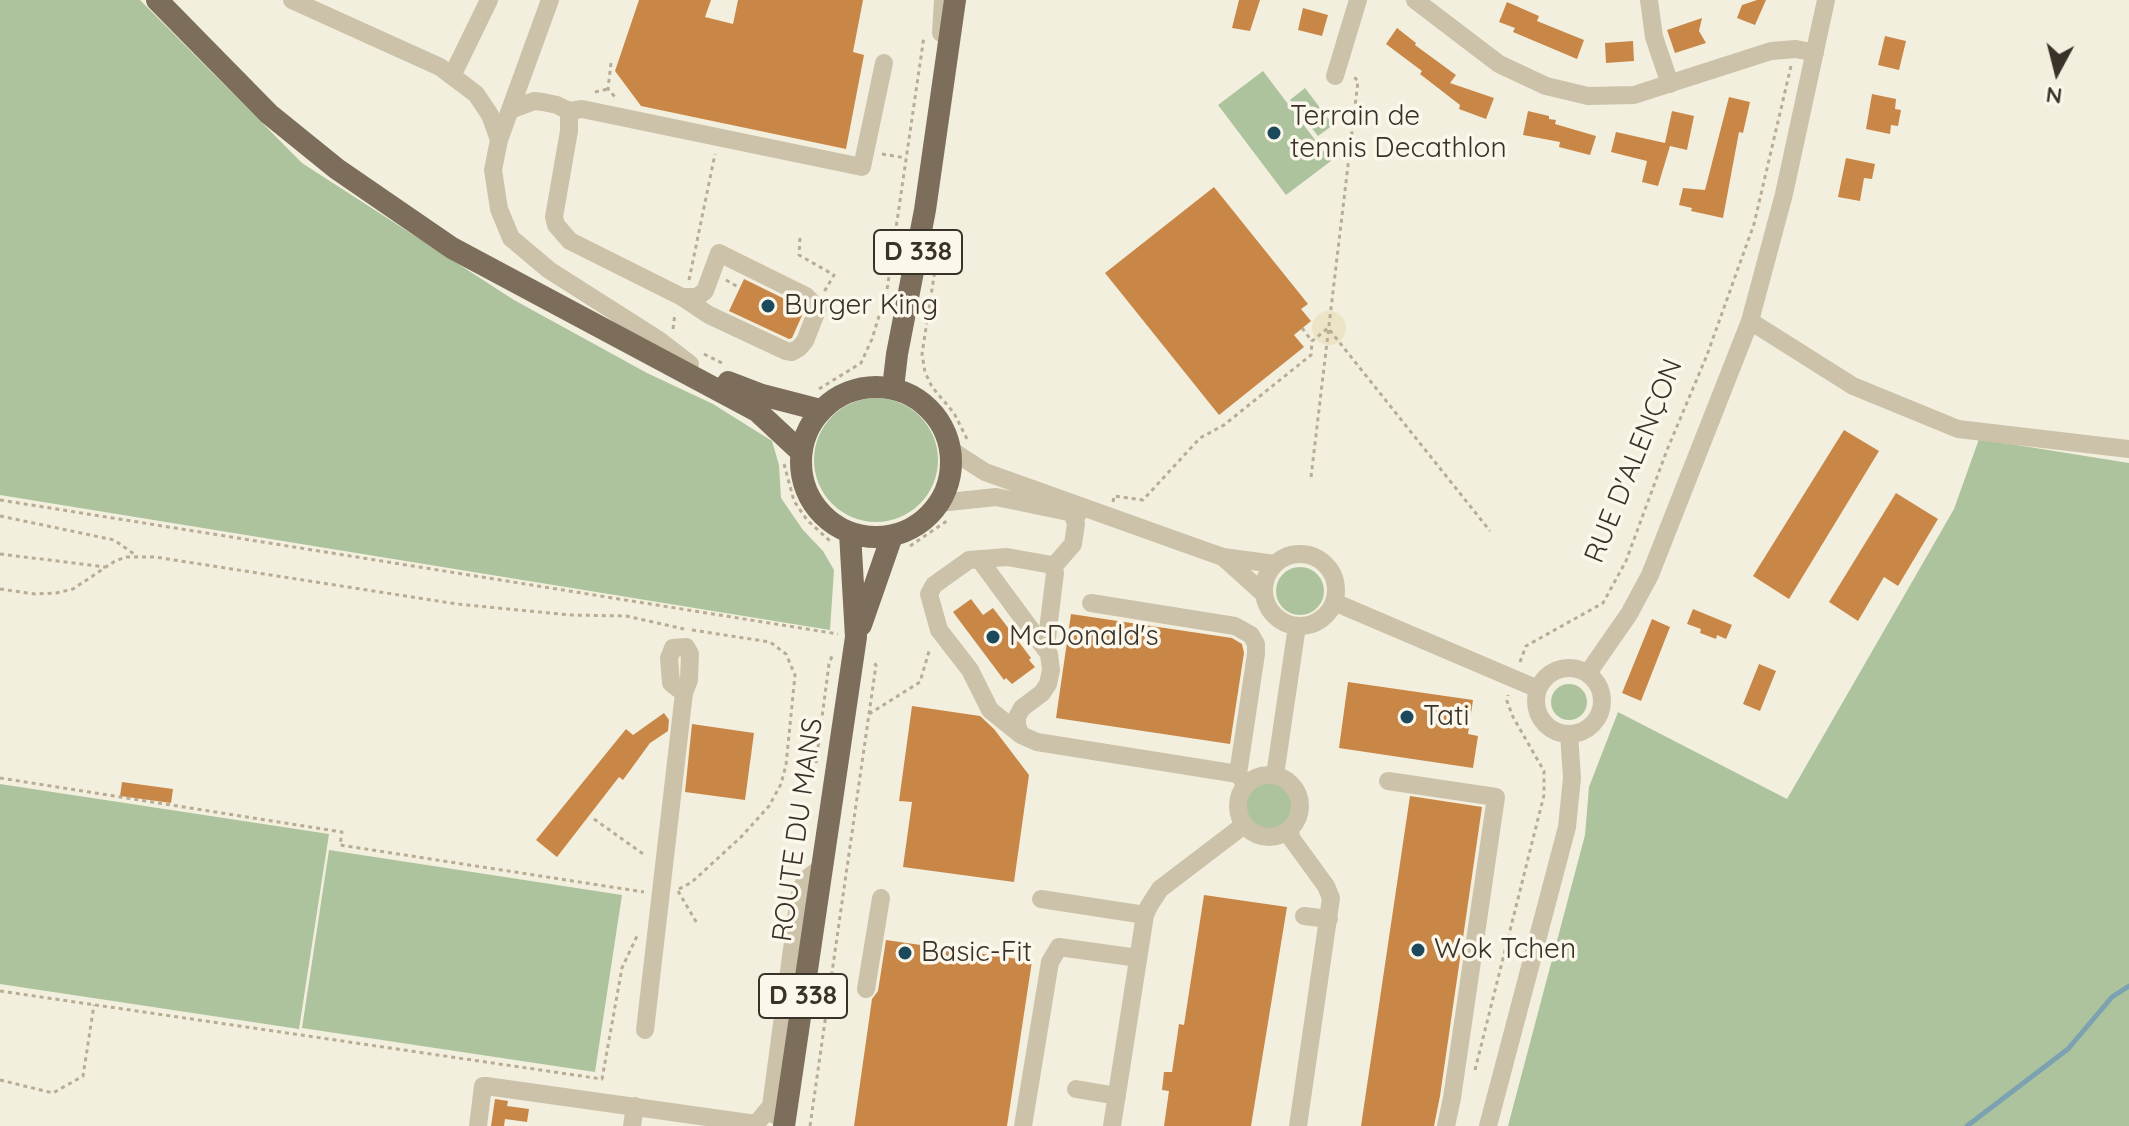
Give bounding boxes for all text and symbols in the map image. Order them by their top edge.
north arrow [2017,32,2097,112]
text: N [2044,81,2064,111]
place label: Terrain de tennis Decathlon [1290,100,1507,166]
marker: Terrain de tennis Decathlon [1265,124,1283,142]
road number: D 338 [874,230,962,274]
place label: Burger King [784,289,938,323]
marker: Burger King [759,297,777,315]
street label: RUE D'ALENÇON [1578,354,1690,568]
place label: McDonald's [1009,620,1159,654]
marker: McDonald's [984,628,1002,646]
place label: Tati [1423,700,1470,734]
marker: Tati [1398,708,1416,726]
street label: ROUTE DU MANS [766,716,830,944]
place label: Wok Tchen [1434,933,1576,967]
place label: Basic-Fit [921,936,1032,970]
marker: Wok Tchen [1409,941,1427,959]
marker: Basic-Fit [896,944,914,962]
road number: D 338 [759,974,847,1018]

